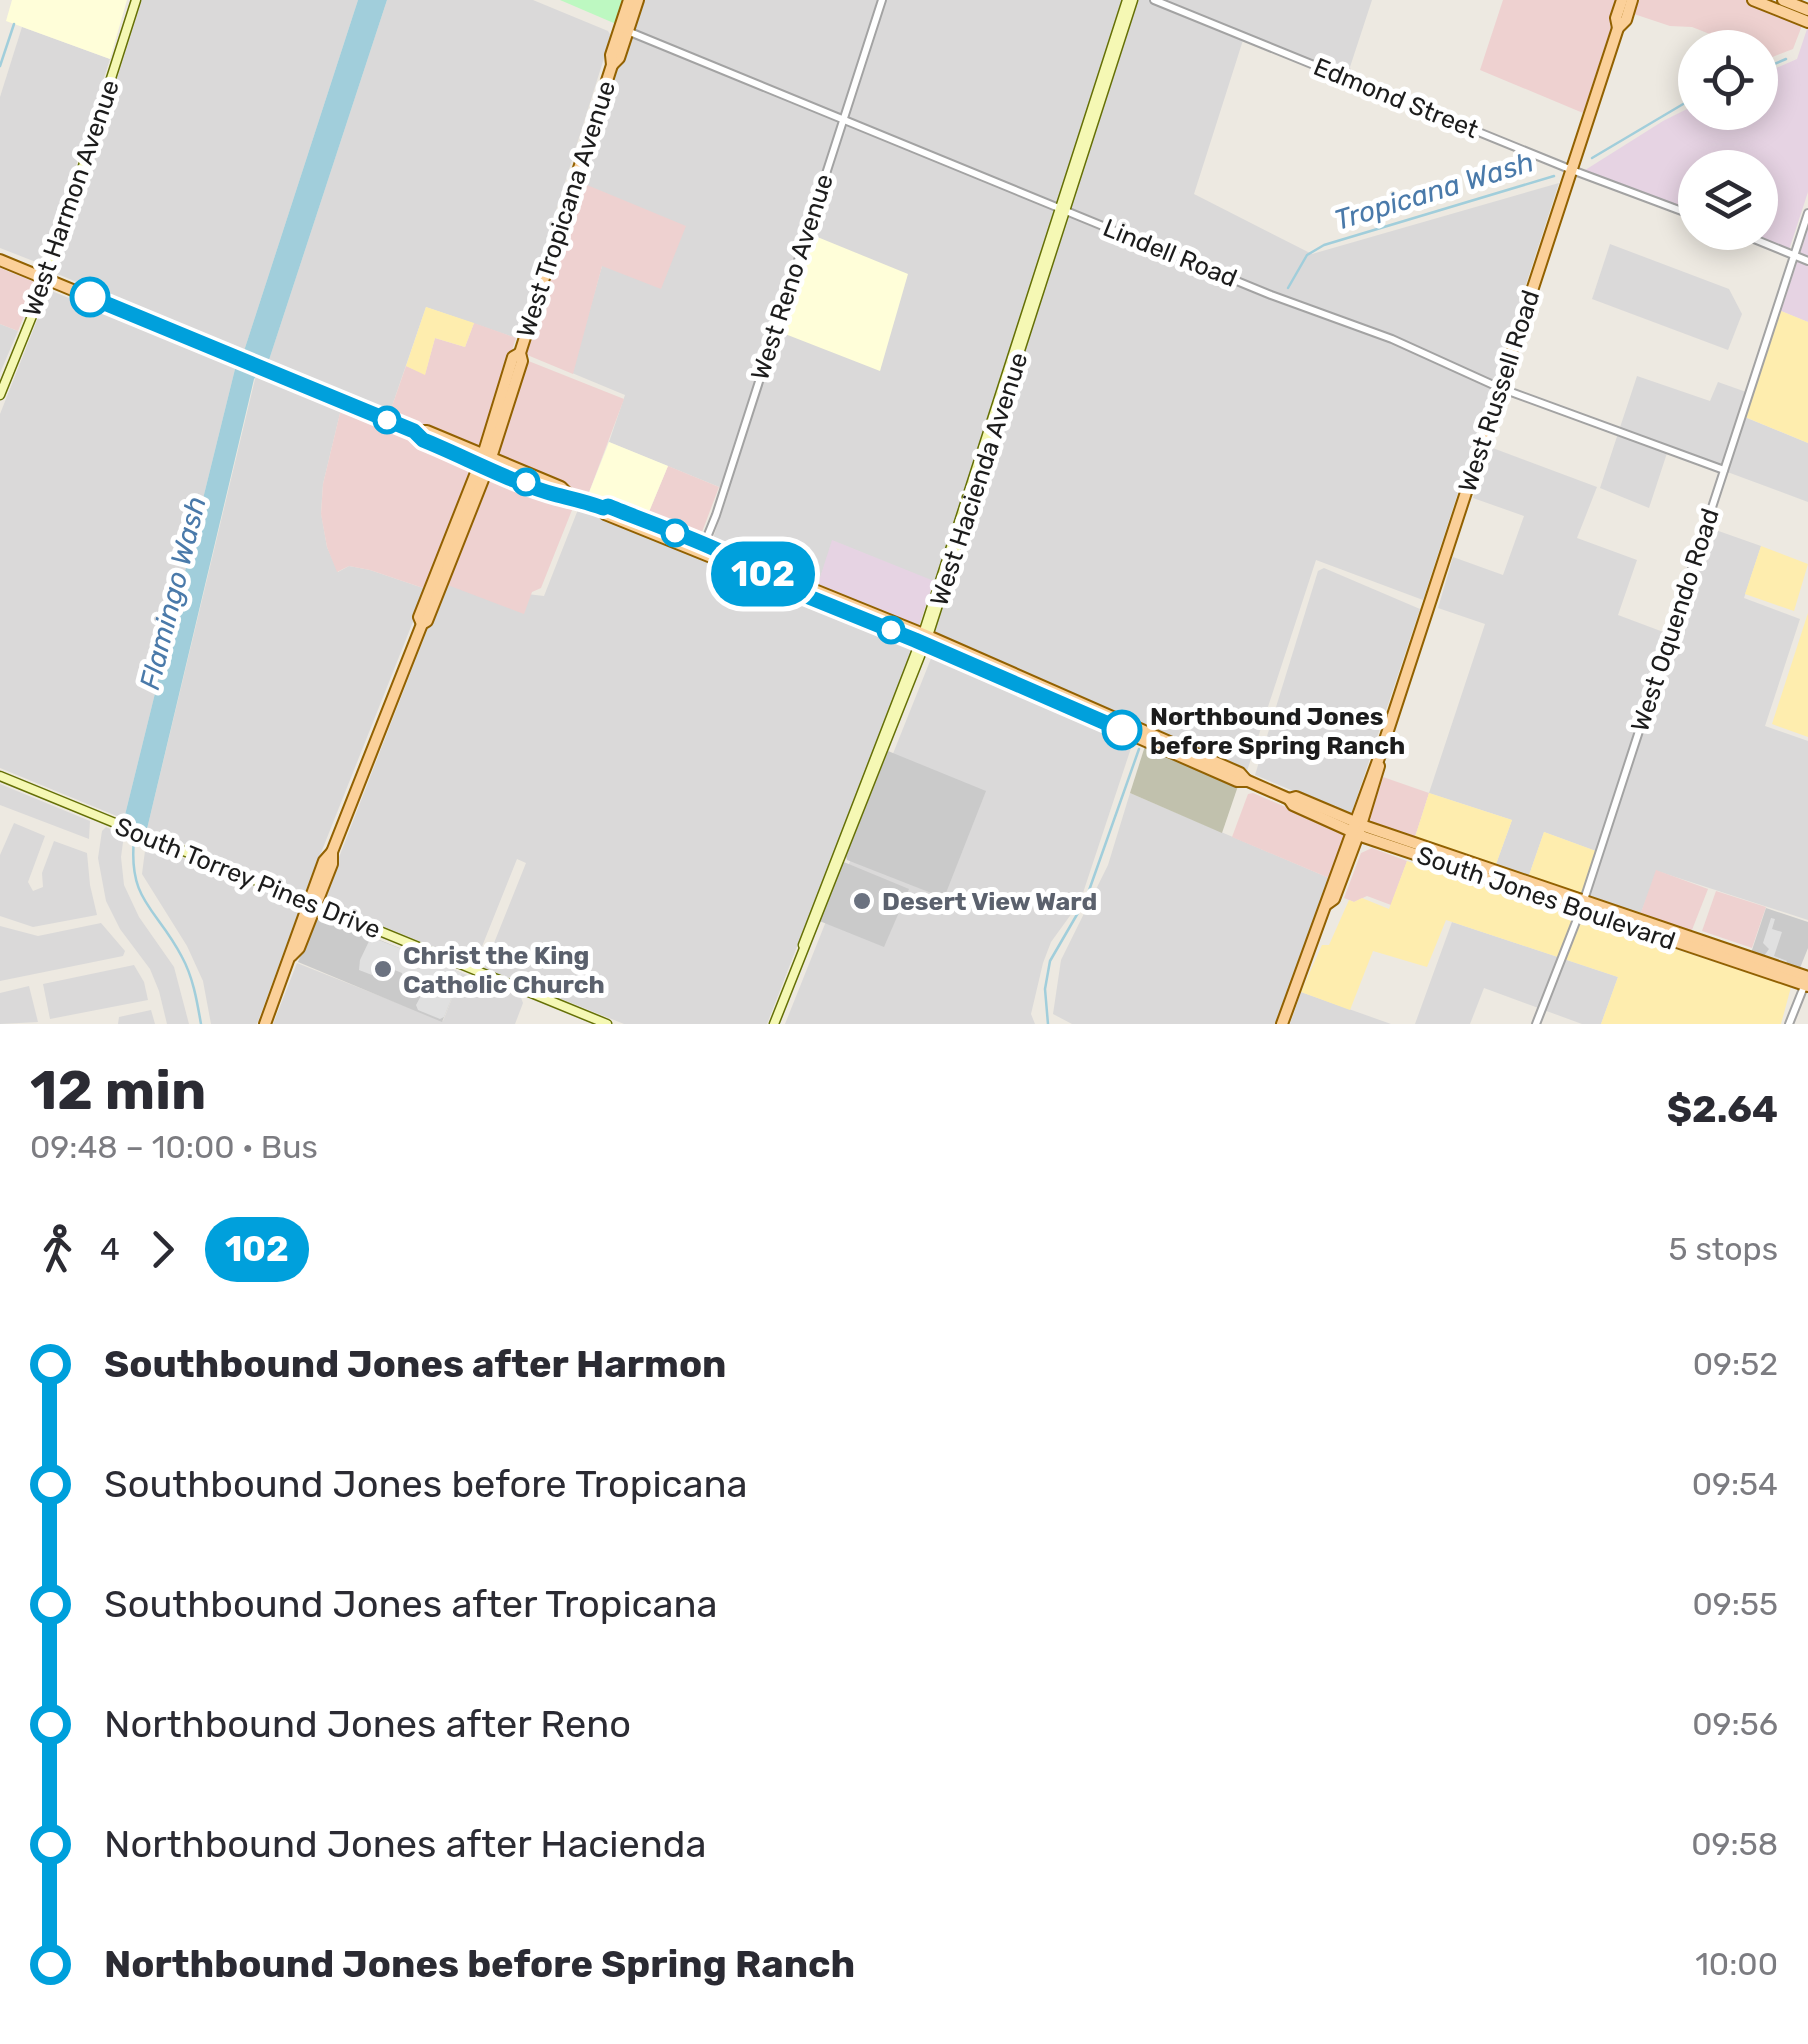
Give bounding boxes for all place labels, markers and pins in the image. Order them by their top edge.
unlabelled marker [71,278,109,316]
unlabelled marker [374,407,400,433]
unlabelled marker [513,469,539,495]
unlabelled marker [662,520,688,546]
unlabelled marker [878,617,904,643]
place label: Northbound Jones before Spring Ranch [1150,702,1405,760]
marker: Northbound Jones before Spring Ranch [1103,711,1141,749]
place label: Desert View Ward [882,887,1097,916]
marker: Desert View Ward [851,890,873,912]
place label: Christ the King Catholic Church [403,941,605,999]
marker: Christ the King Catholic Church [372,958,394,980]

